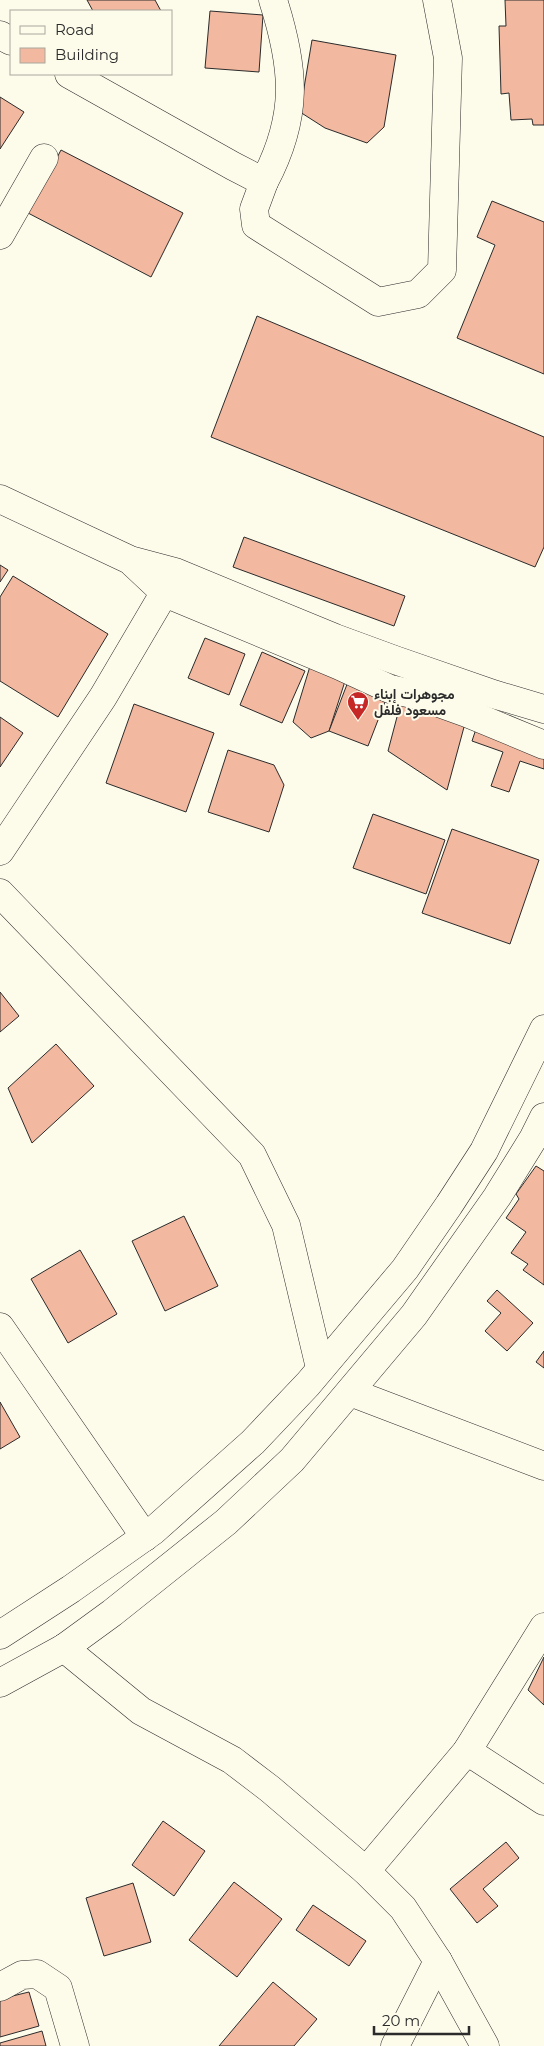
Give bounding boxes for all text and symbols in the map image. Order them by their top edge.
legend [10,10,172,75]
text: Road [55,20,94,39]
text: Building [55,45,119,64]
place label: مجوهرات إبناء مسعود فلفل [374,685,455,719]
supermarket icon: مجوهرات إبناء مسعود فلفل [346,690,370,721]
scale bar [374,2004,469,2036]
text: 20 m [382,2011,420,2030]

